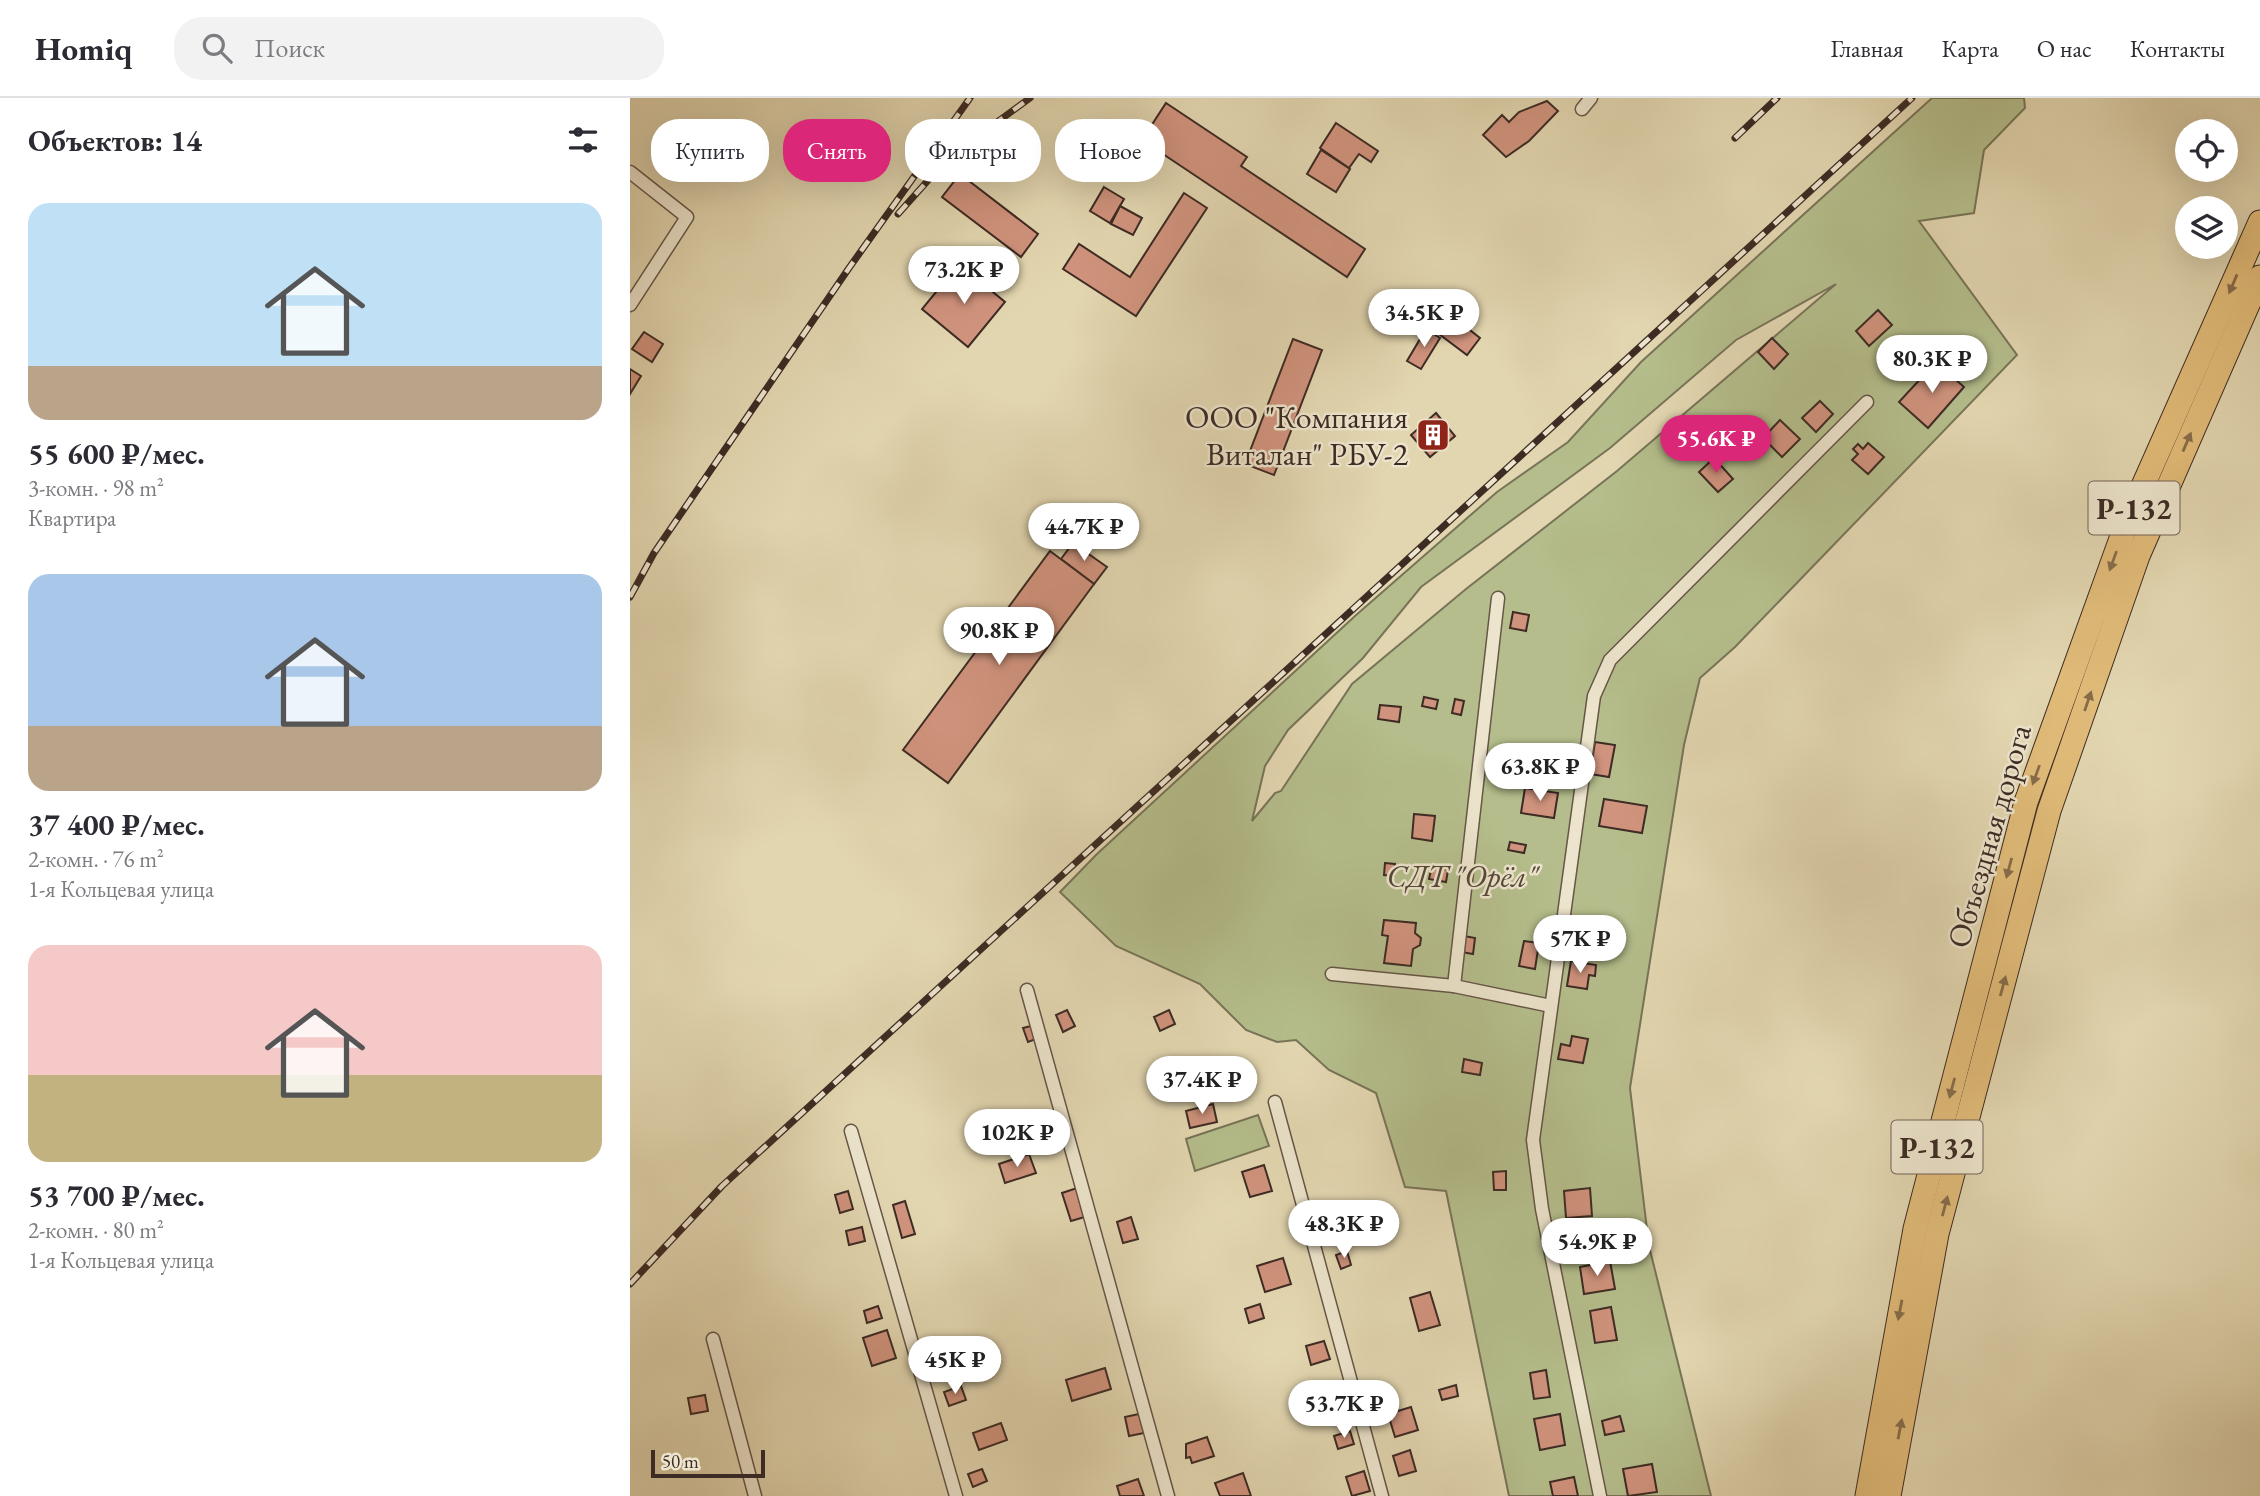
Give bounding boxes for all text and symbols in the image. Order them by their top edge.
search box [174,17,664,80]
text: Homiq [35,27,132,70]
icon: search [198,29,236,67]
text: Поиск [254,31,325,65]
text: Главная [1830,33,1904,64]
text: Карта [1942,33,1999,64]
text: О нас [2037,33,2092,64]
text: Контакты [2130,33,2225,64]
chip: Купить [651,119,769,182]
chip: Снять [783,119,891,182]
chip: Фильтры [905,119,1041,182]
chip: Новое [1055,119,1165,182]
map controls [2175,119,2238,259]
button: locate [2175,119,2238,182]
text: Объектов: 14 [28,121,202,160]
icon: filters [564,121,602,159]
button: layers [2175,196,2238,259]
pin: 73.2K ₽ [899,246,1029,306]
icon: home [252,248,378,374]
text: 73.2K ₽ [924,254,1004,284]
one-way arrow [2227,274,2238,295]
pin: 34.5K ₽ [1359,289,1489,349]
text: 34.5K ₽ [1384,297,1464,327]
pin: 80.3K ₽ [1867,336,1997,395]
text: 80.3K ₽ [1892,343,1972,373]
place label: ООО "Компания Виталан" РБУ-2 [1185,396,1409,475]
building icon: ООО "Компания Виталан" РБУ-2 [1414,416,1452,454]
pin: 55.6K ₽ [1651,416,1781,475]
text: 55.6K ₽ [1676,423,1756,453]
one-way arrow [2182,432,2193,453]
text: 55 600 ₽/мес. [28,434,205,473]
text: 3-комн. · 98 m² [28,473,164,503]
road number: Р-132 [2088,482,2180,534]
text: Квартира [28,503,116,533]
pin: 44.7K ₽ [1019,504,1149,563]
text: 44.7K ₽ [1044,511,1124,541]
one-way arrow [2108,550,2119,571]
pin: 90.8K ₽ [934,608,1064,667]
text: 90.8K ₽ [959,615,1039,645]
icon: home [252,619,378,745]
one-way arrow [2083,690,2094,711]
street label: Объездная дорога [1937,719,2041,953]
pin: 63.8K ₽ [1475,744,1605,803]
text: 63.8K ₽ [1500,751,1580,781]
one-way arrow [2030,764,2041,785]
text: 37 400 ₽/мес. [28,805,205,844]
text: 2-комн. · 76 m² [28,844,164,874]
park label: СДТ "Орёл" [1386,855,1541,897]
one-way arrow [2003,857,2014,879]
text: 1-я Кольцевая улица [28,874,214,904]
pin: 57K ₽ [1531,916,1629,975]
text: 57K ₽ [1549,923,1611,953]
one-way arrow [1998,975,2009,997]
icon: home [252,990,378,1116]
pin: 37.4K ₽ [1137,1056,1267,1116]
text: 37.4K ₽ [1162,1064,1242,1094]
one-way arrow [1946,1077,1957,1099]
pin: 102K ₽ [960,1110,1074,1169]
text: 102K ₽ [980,1117,1054,1147]
road number: Р-132 [1892,1121,1982,1174]
text: 53 700 ₽/мес. [28,1176,205,1215]
one-way arrow [1940,1195,1951,1217]
pin: 48.3K ₽ [1279,1200,1409,1260]
text: 48.3K ₽ [1304,1208,1384,1238]
text: 2-комн. · 80 m² [28,1215,164,1245]
pin: 54.9K ₽ [1532,1218,1662,1278]
text: 54.9K ₽ [1557,1226,1637,1256]
text: 1-я Кольцевая улица [28,1245,214,1275]
one-way arrow [1895,1299,1906,1321]
pin: 45K ₽ [906,1336,1004,1396]
text: 45K ₽ [924,1344,986,1374]
pin: 53.7K ₽ [1279,1380,1409,1440]
text: 53.7K ₽ [1304,1388,1384,1418]
one-way arrow [1894,1418,1905,1440]
scale bar [651,1447,765,1479]
text: 50 m [662,1449,699,1474]

